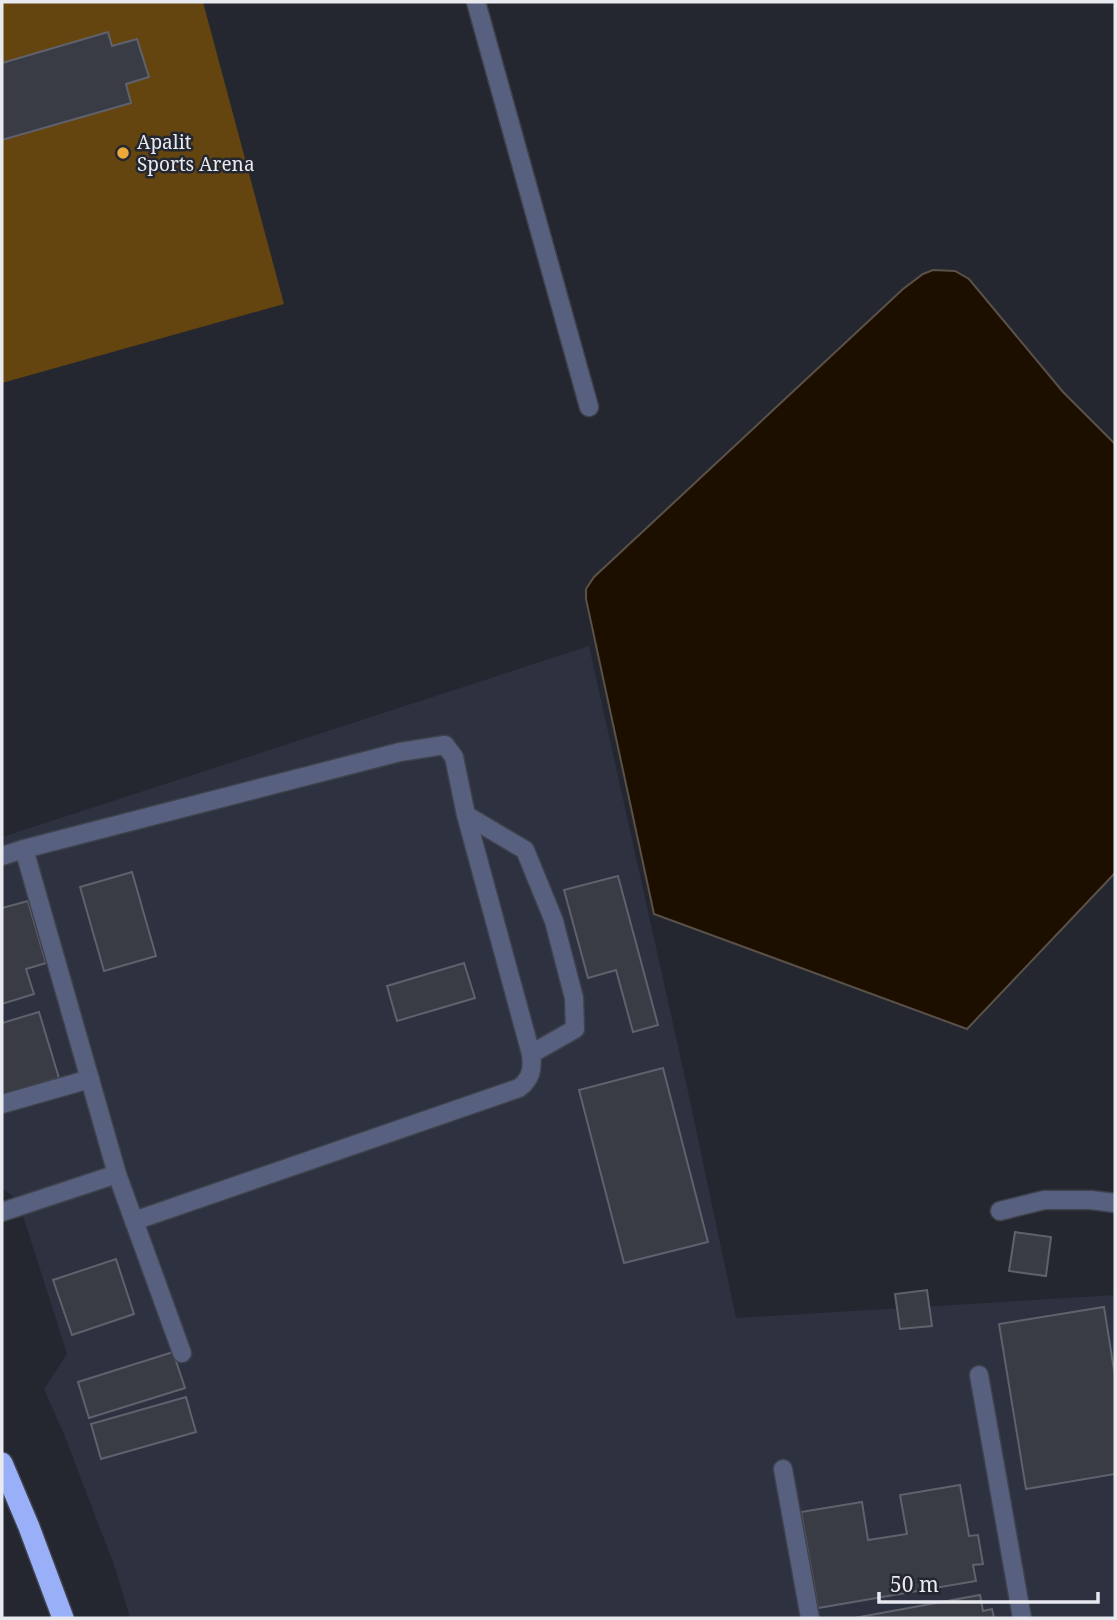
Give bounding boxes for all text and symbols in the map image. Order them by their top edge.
place label: Apalit Sports Arena [137,129,255,177]
marker: Apalit Sports Arena [115,145,131,161]
scale bar [879,1560,1098,1604]
text: 50 m [890,1570,939,1598]

